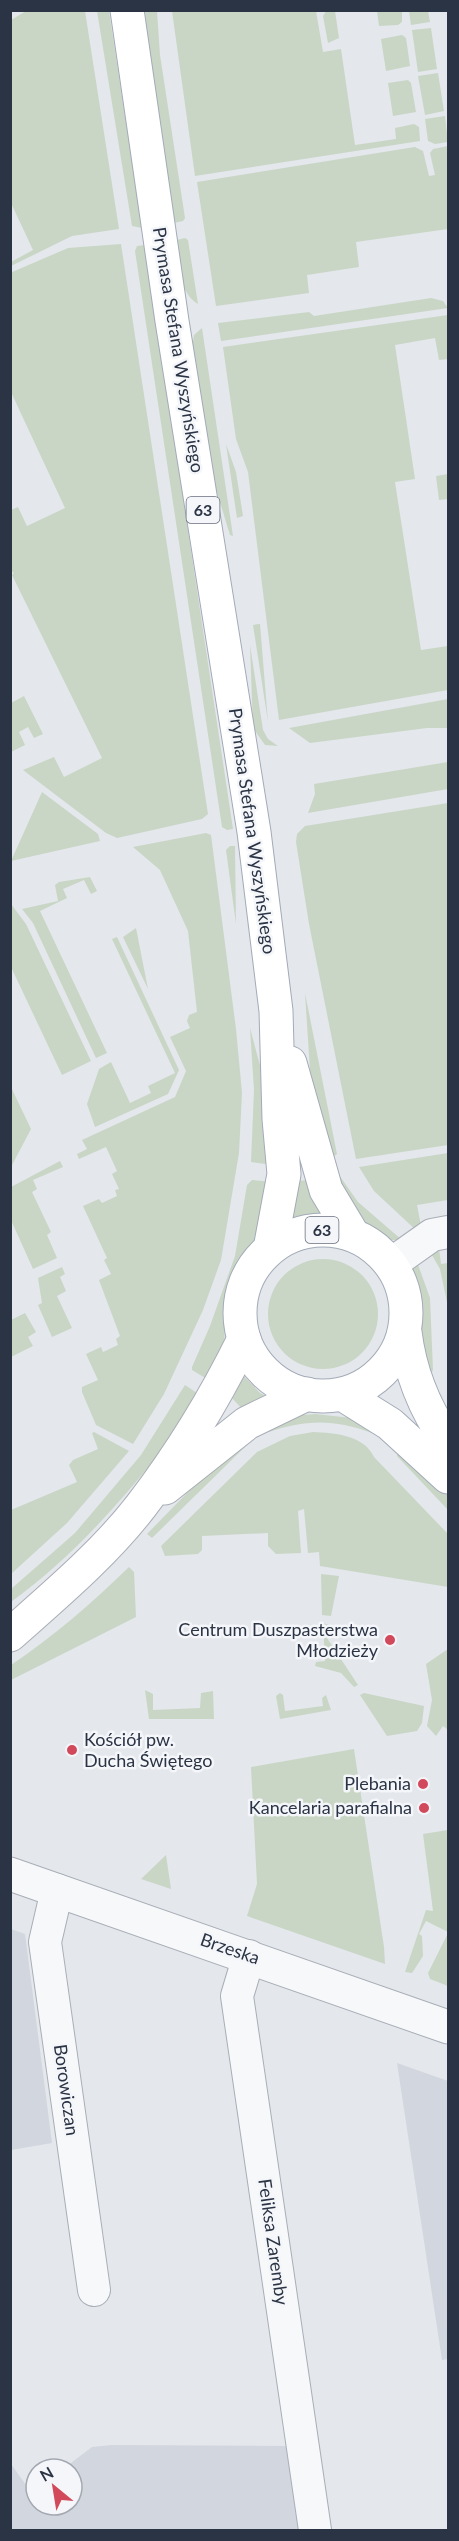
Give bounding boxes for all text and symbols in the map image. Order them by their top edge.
street label: Prymasa Stefana Wyszyńskiego [149,226,209,474]
road number: 63 [186,497,220,523]
street label: Prymasa Stefana Wyszyńskiego [225,706,281,955]
road number: 63 [306,1217,338,1243]
place label: Centrum Duszpasterstwa Młodzieży [178,1618,379,1661]
marker: Centrum Duszpasterstwa Młodzieży [383,1633,397,1647]
place label: Kościół pw. Ducha Świętego [84,1728,212,1771]
marker: Kościół pw. Ducha Świętego [65,1743,79,1757]
place label: Plebania [344,1772,411,1794]
marker: Plebania [416,1777,430,1791]
place label: Kancelaria parafialna [249,1796,412,1818]
marker: Kancelaria parafialna [417,1801,431,1815]
street label: Brzeska [198,1928,263,1968]
street label: Borowiczan [50,2043,84,2137]
street label: Feliksa Zaremby [254,2177,294,2307]
north arrow [24,2457,84,2517]
text: N [36,2462,56,2485]

